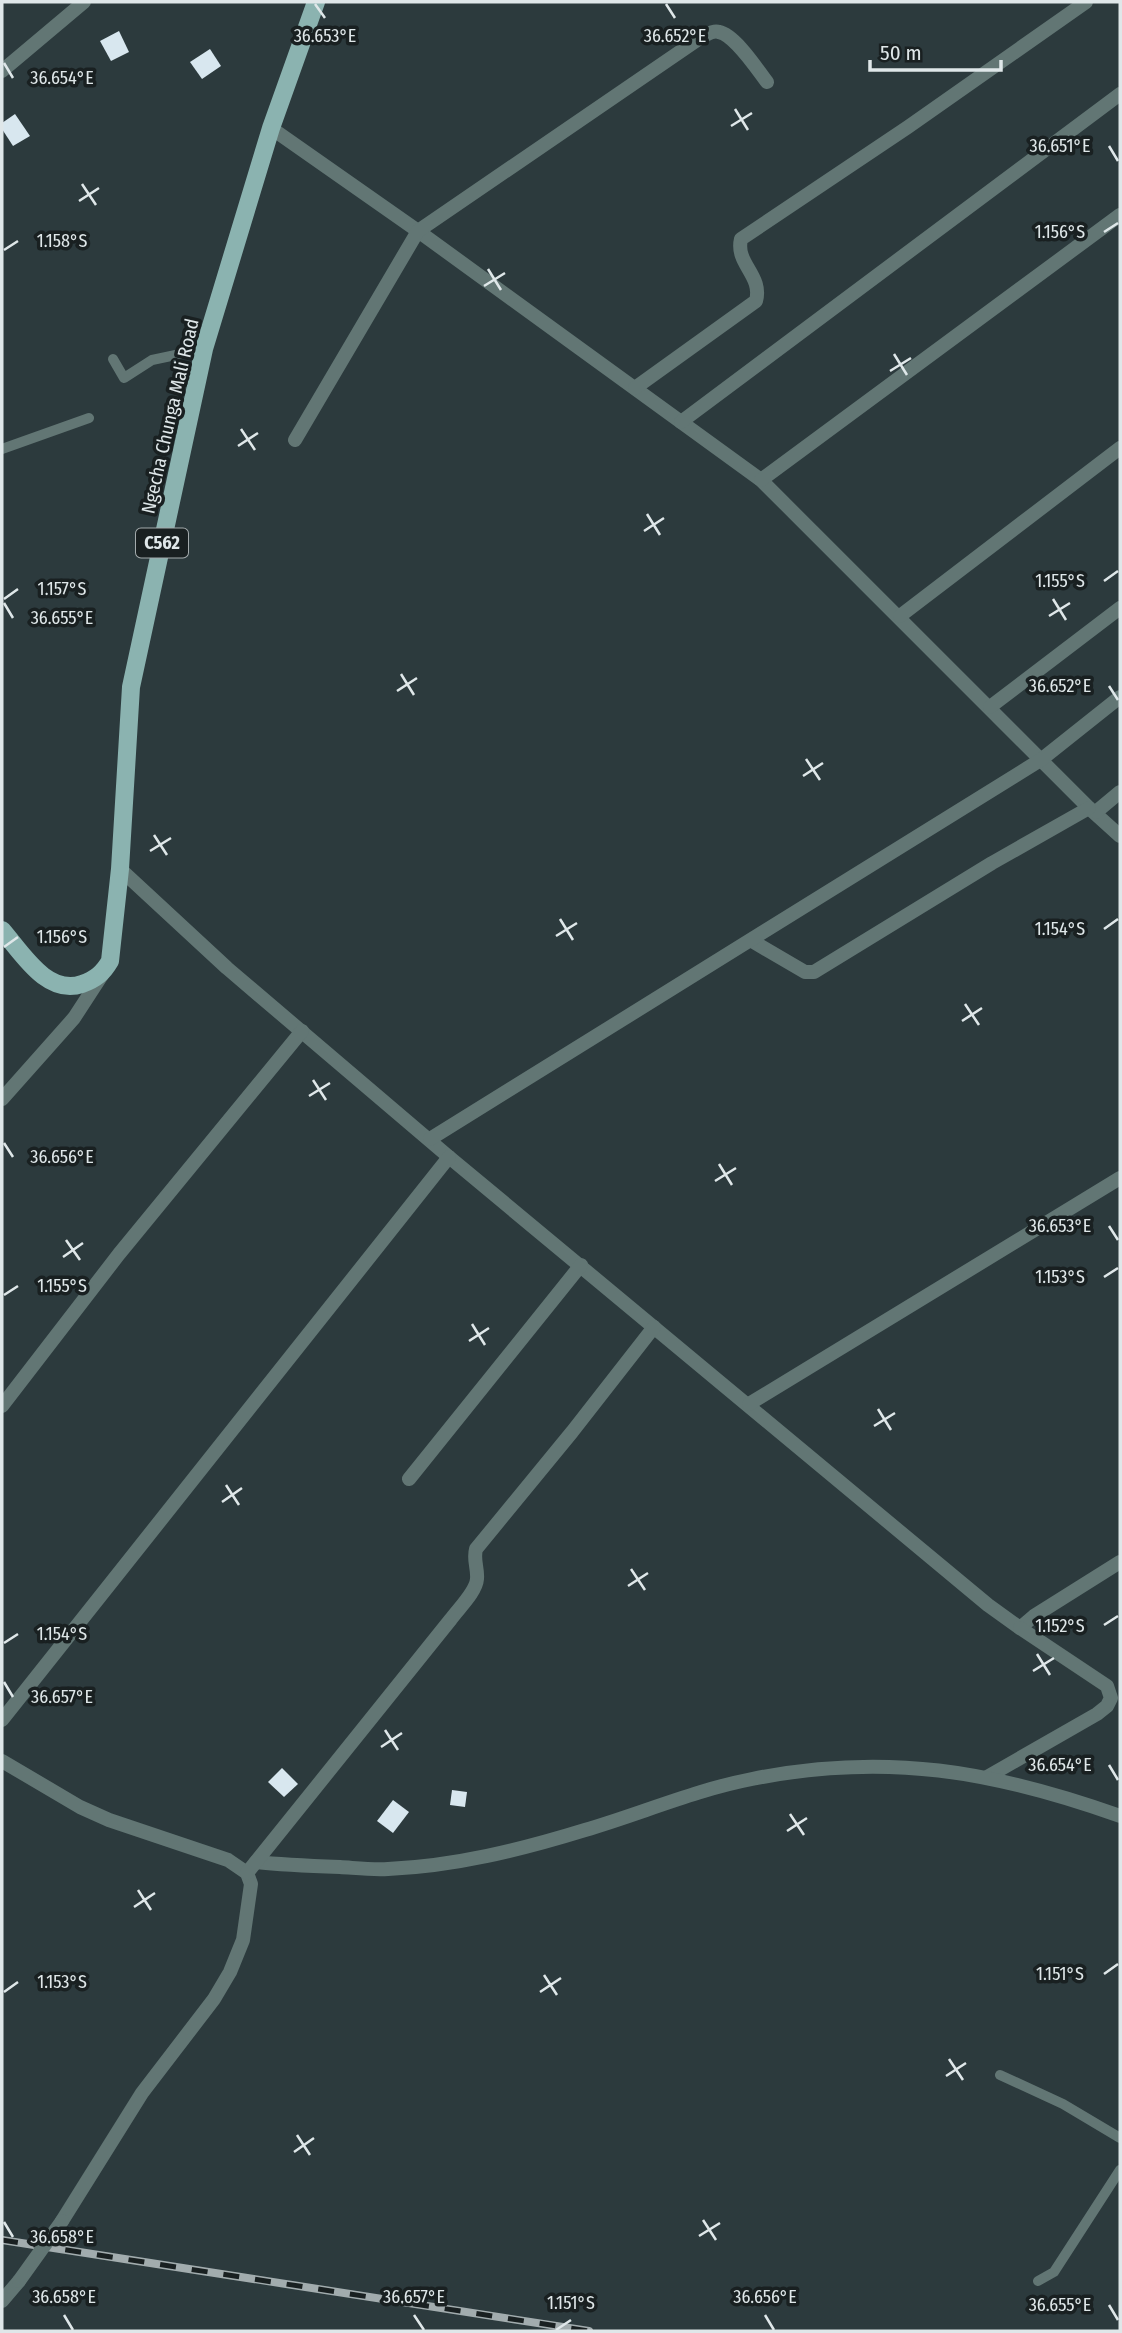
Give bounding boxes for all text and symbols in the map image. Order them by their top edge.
text: 36.653°E [294,25,356,47]
text: 36.652°E [644,25,706,47]
scale bar [870,28,1001,72]
text: 50 m [880,40,922,66]
text: 36.654°E [30,67,94,89]
text: 36.651°E [1030,135,1090,157]
text: 1.156°S [1035,221,1085,243]
text: 1.158°S [37,230,87,252]
street label: Ngecha Chunga Mali Road [136,316,204,516]
road number: C562 [136,528,188,558]
text: 1.155°S [1035,570,1085,592]
text: 1.157°S [38,578,86,600]
text: 36.655°E [31,607,93,629]
text: 36.652°E [1029,675,1091,697]
text: 1.154°S [1035,918,1085,940]
text: 1.156°S [37,926,87,948]
text: 36.656°E [30,1146,94,1168]
text: 36.653°E [1029,1215,1091,1237]
text: 1.153°S [1035,1266,1085,1288]
text: 1.155°S [37,1275,87,1297]
text: 1.152°S [1035,1615,1085,1637]
text: 1.154°S [37,1623,87,1645]
text: 36.657°E [31,1686,93,1708]
text: 36.654°E [1028,1754,1092,1776]
text: 1.151°S [1036,1963,1084,1985]
text: 1.153°S [37,1971,87,1993]
text: 36.658°E [30,2226,94,2248]
text: 36.658°E [32,2286,96,2308]
text: 36.657°E [383,2286,445,2308]
text: 36.656°E [733,2286,797,2308]
text: 1.151°S [547,2292,595,2314]
text: 36.655°E [1029,2294,1091,2316]

